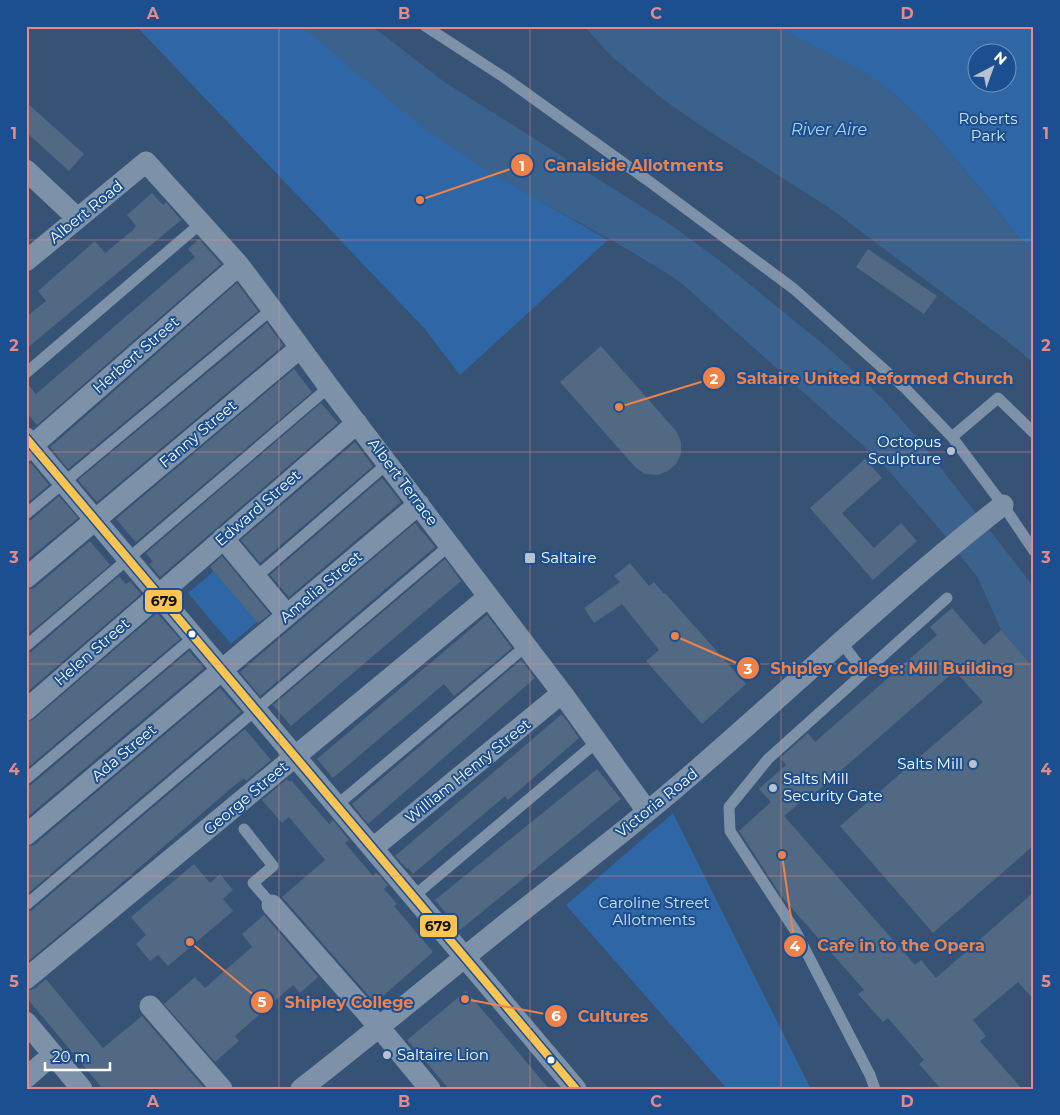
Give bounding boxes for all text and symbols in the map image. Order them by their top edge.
text: A [146,4,160,23]
text: B [398,4,410,23]
text: C [650,4,662,23]
text: D [900,4,914,23]
north arrow [968,42,1018,92]
text: N [990,48,1011,69]
park label: Roberts Park [958,109,1018,145]
water label: River Aire [791,120,867,139]
text: 1 [11,124,17,143]
text: 1 [1043,124,1049,143]
callout: Canalside Allotments [510,150,734,181]
text: 1 [519,156,525,175]
text: Canalside Allotments [545,156,724,175]
street label: Albert Road [45,176,126,247]
street label: Herbert Street [89,312,183,397]
text: 2 [9,336,19,355]
text: 2 [1041,336,1051,355]
callout: Saltaire United Reformed Church [701,363,1023,394]
text: 2 [710,369,719,388]
text: Saltaire United Reformed Church [736,369,1014,388]
street label: Fanny Street [155,396,240,472]
place label: Octopus Sculpture [868,432,941,468]
street label: Albert Terrace [364,434,442,529]
marker: Octopus Sculpture [945,445,957,457]
street label: Edward Street [211,465,304,550]
street label: Amelia Street [276,547,366,627]
text: 3 [8,548,19,567]
place label: Saltaire [541,548,597,567]
text: 3 [1040,548,1051,567]
marker: Saltaire [523,551,537,565]
line badge: 679 [144,589,183,613]
text: 679 [151,592,177,610]
street label: Helen Street [50,614,133,690]
unlabelled marker [187,629,197,639]
callout: Shipley College: Mill Building [735,653,1023,684]
text: 3 [743,659,753,678]
text: Shipley College: Mill Building [771,659,1013,678]
street label: William Henry Street [401,714,534,827]
street label: Ada Street [87,720,160,785]
place label: Salts Mill [897,754,963,773]
street label: George Street [200,757,292,838]
marker: Salts Mill [967,758,979,770]
text: 4 [8,760,20,779]
text: 4 [1040,760,1052,779]
street label: Victoria Road [612,764,701,841]
place label: Salts Mill Security Gate [783,769,883,805]
marker: Salts Mill Security Gate [767,782,779,794]
park label: Caroline Street Allotments [598,893,710,929]
line badge: 679 [419,914,458,938]
text: 679 [425,917,451,935]
callout: Cafe in to the Opera [782,930,995,961]
text: 4 [790,936,801,955]
text: Cafe in to the Opera [817,936,985,955]
text: 5 [9,972,19,991]
text: 5 [1041,972,1051,991]
callout: Shipley College [249,987,423,1018]
text: 5 [258,992,267,1011]
text: Shipley College [285,993,413,1012]
callout: Cultures [543,1001,659,1032]
text: 6 [551,1006,561,1025]
text: Cultures [578,1007,649,1026]
scale bar [45,1040,110,1072]
place label: Saltaire Lion [397,1045,489,1064]
text: 20 m [52,1047,90,1066]
marker: Saltaire Lion [381,1049,393,1061]
unlabelled marker [546,1055,556,1065]
text: A [146,1092,160,1111]
text: B [398,1092,410,1111]
text: C [650,1092,662,1111]
text: D [900,1092,914,1111]

